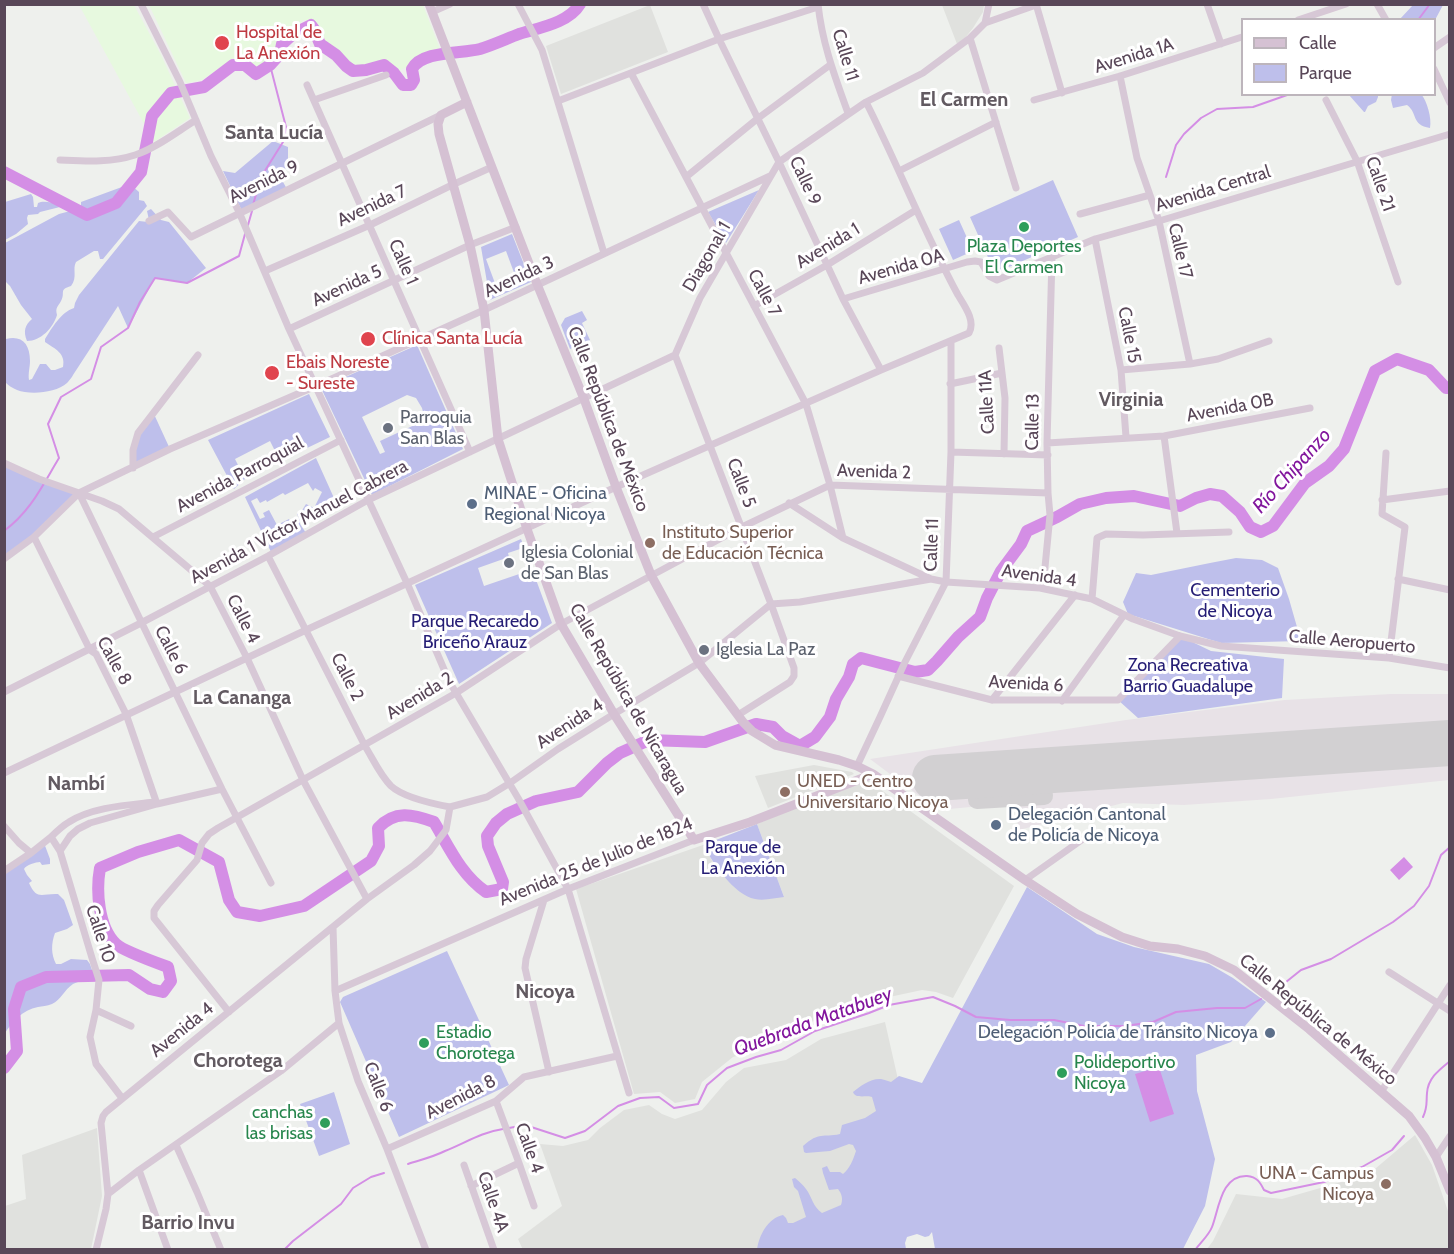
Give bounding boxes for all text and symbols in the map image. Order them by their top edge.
legend [1241,18,1436,96]
place label: Hospital de La Anexión [236,22,322,64]
street label: Calle 11 [827,26,863,84]
text: Calle [1299,32,1336,54]
marker: Hospital de La Anexión [213,34,231,52]
street label: Avenida 1A [1092,34,1176,78]
text: Parque [1299,62,1352,84]
district label: El Carmen [920,88,1008,112]
district label: Santa Lucía [225,121,323,145]
street label: Calle 9 [784,153,826,209]
street label: Calle 21 [1361,154,1399,214]
street label: Avenida 9 [225,156,303,208]
street label: Avenida Central [1153,161,1273,217]
street label: Avenida 7 [334,181,410,231]
street label: Diagonal 1 [678,218,736,296]
street label: Avenida 1 [792,219,864,273]
marker: Plaza Deportes El Carmen [1017,220,1031,234]
street label: Calle 17 [1163,221,1197,281]
street label: Calle 1 [384,236,422,288]
place label: Plaza Deportes El Carmen [967,236,1081,278]
street label: Avenida 0A [856,244,946,290]
street label: Avenida 3 [481,251,557,303]
street label: Avenida 5 [309,260,385,312]
street label: Calle 7 [743,266,785,320]
street label: Calle 15 [1113,305,1145,365]
street label: Calle República de México [563,323,653,515]
place label: Clínica Santa Lucía [382,328,523,350]
marker: Clínica Santa Lucía [359,330,377,348]
place label: Ebais Noreste - Sureste [286,352,390,394]
marker: Ebais Noreste - Sureste [263,364,281,382]
street label: Calle 11A [975,369,999,435]
district label: Virginia [1099,388,1163,412]
street label: Avenida 0B [1185,389,1275,427]
street label: Calle 13 [1022,393,1044,451]
place label: Parroquia San Blas [400,407,472,450]
marker: Parroquia San Blas [381,421,395,435]
water label: Río Chipanzo [1248,424,1336,518]
street label: Avenida Parroquial [173,432,307,518]
street label: Avenida 1 Víctor Manuel Cabrera [187,455,411,589]
street label: Calle 5 [722,455,760,511]
street label: Avenida 2 [836,460,912,484]
place label: MINAE - Oficina Regional Nicoya [484,483,607,526]
marker: MINAE - Oficina Regional Nicoya [465,497,479,511]
street label: Calle 11 [920,518,944,572]
place label: Instituto Superior de Educación Técnica [662,522,823,564]
marker: Instituto Superior de Educación Técnica [643,536,657,550]
place label: Iglesia Colonial de San Blas [521,542,633,584]
marker: Iglesia Colonial de San Blas [502,556,516,570]
street label: Avenida 4 [1000,560,1078,592]
park label: Cementerio de Nicoya [1190,580,1280,622]
street label: Calle 4 [222,591,264,647]
street label: Calle República de Nicaragua [564,600,692,798]
park label: Parque Recaredo Briceño Arauz [411,611,539,654]
street label: Calle 6 [150,622,192,678]
street label: Calle Aeropuerto [1288,626,1416,658]
street label: Calle 8 [92,633,136,689]
place label: Iglesia La Paz [716,639,815,661]
marker: Iglesia La Paz [697,643,711,657]
street label: Calle 2 [326,649,368,705]
park label: Zona Recreativa Barrio Guadalupe [1123,655,1253,698]
street label: Avenida 2 [383,668,457,724]
street label: Avenida 6 [988,671,1064,697]
district label: La Cananga [193,686,291,710]
street label: Avenida 4 [533,694,607,754]
place label: UNED - Centro Universitario Nicoya [797,771,948,814]
district label: Nambí [47,772,105,796]
marker: UNED - Centro Universitario Nicoya [778,785,792,799]
place label: Delegación Cantonal de Policía de Nicoya [1008,804,1166,846]
street label: Avenida 25 de Julio de 1824 [496,813,696,911]
marker: Delegación Cantonal de Policía de Nicoya [989,818,1003,832]
park label: Parque de La Anexión [701,837,785,880]
street label: Calle 10 [80,902,120,966]
street label: Calle República de México [1235,950,1401,1090]
district label: Nicoya [515,980,575,1004]
water label: Quebrada Matabuey [731,982,895,1062]
street label: Avenida 4 [146,998,218,1062]
place label: Estadio Chorotega [436,1022,515,1064]
place label: Delegación Policía de Tránsito Nicoya [978,1022,1258,1044]
marker: Delegación Policía de Tránsito Nicoya [1263,1026,1277,1040]
marker: Estadio Chorotega [417,1036,431,1050]
district label: Chorotega [193,1049,283,1073]
place label: Polideportivo Nicoya [1074,1052,1175,1094]
street label: Calle 6 [359,1059,397,1115]
marker: Polideportivo Nicoya [1055,1066,1069,1080]
street label: Avenida 8 [422,1070,500,1124]
place label: canchas las brisas [246,1102,313,1144]
marker: canchas las brisas [318,1116,332,1130]
street label: Calle 4 [510,1120,548,1176]
place label: UNA - Campus Nicoya [1259,1163,1374,1206]
street label: Calle 4A [473,1169,513,1235]
marker: UNA - Campus Nicoya [1379,1177,1393,1191]
district label: Barrio Invu [141,1211,235,1235]

